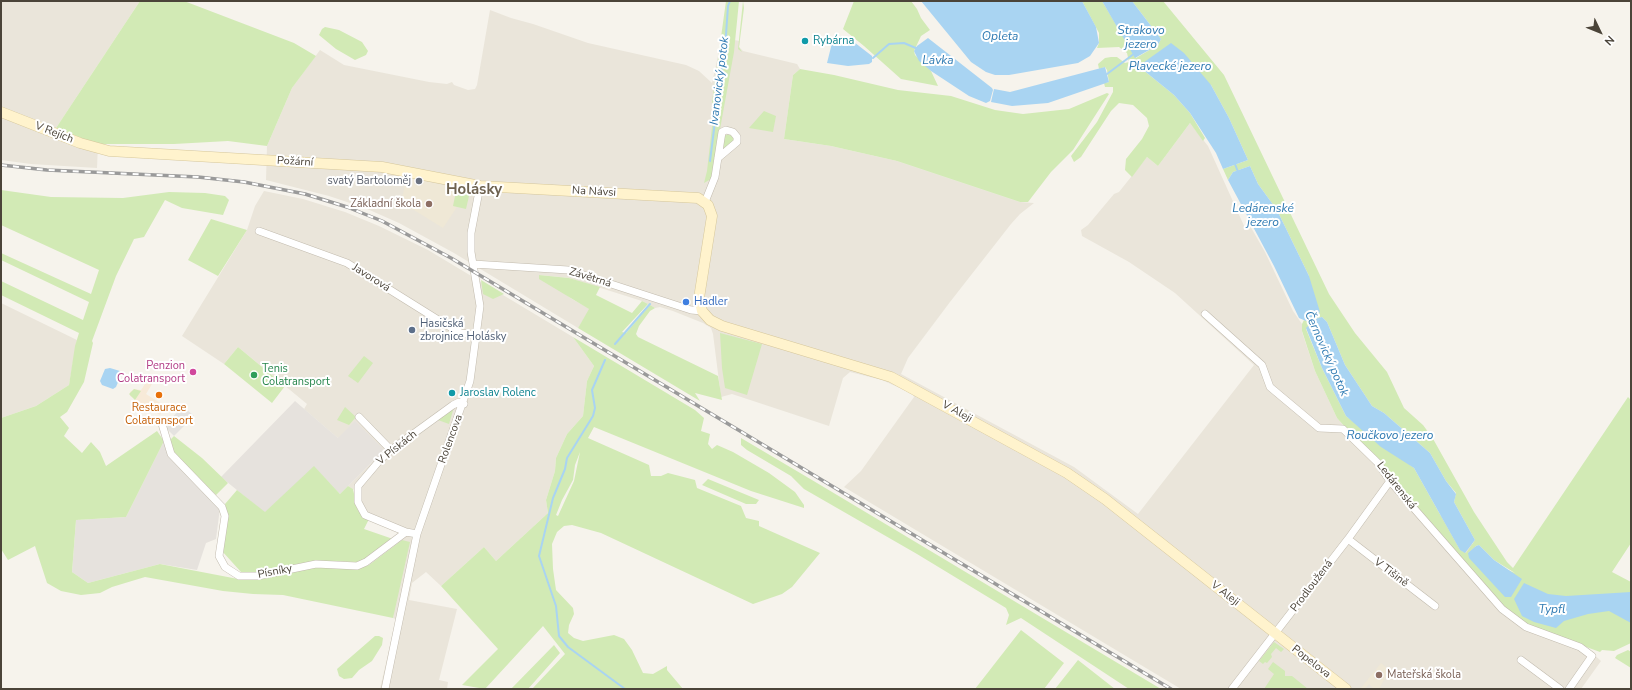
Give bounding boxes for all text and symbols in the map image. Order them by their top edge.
north arrow [1580,12,1620,52]
water label: Strakovo jezero [1117,24,1165,52]
water label: Opleta [982,30,1018,44]
text: N [1601,32,1617,49]
place label: Rybárna [813,34,854,48]
water label: Ivanovický potok [707,36,733,126]
marker: Rybárna [800,36,810,46]
water label: Lávka [922,54,954,68]
water label: Plavecké jezero [1129,60,1211,74]
street label: V Rejích [33,120,75,146]
street label: Požární [276,154,314,170]
place label: svatý Bartoloměj [327,174,411,188]
marker: svatý Bartoloměj [414,176,424,186]
district label: Holásky [446,181,502,199]
street label: Na Návsi [572,184,616,200]
place label: Základní škola [350,197,421,211]
marker: Základní škola [424,199,434,209]
water label: Ledárenské jezero [1232,202,1294,230]
street label: Javorová [350,261,392,295]
street label: Závětrná [567,265,613,291]
place label: Hadler [694,295,728,309]
marker: Hadler [681,297,691,307]
water label: Černovický potok [1301,309,1351,399]
place label: Hasičská zbrojnice Holásky [420,317,506,343]
marker: Hasičská zbrojnice Holásky [407,325,417,335]
place label: Penzion Colatransport [117,359,185,385]
place label: Tenis Colatransport [262,362,330,388]
marker: Penzion Colatransport [188,367,198,377]
marker: Tenis Colatransport [249,370,259,380]
place label: Jaroslav Rolenc [460,386,536,400]
marker: Jaroslav Rolenc [447,388,457,398]
marker: Restaurace Colatransport [154,390,164,400]
street label: V Aleji [940,398,974,426]
place label: Restaurace Colatransport [125,401,193,427]
street label: Rolencova [436,413,466,465]
street label: V Pískách [374,428,420,468]
water label: Roučkovo jezero [1346,429,1434,443]
street label: Ledárenská [1373,460,1419,512]
street label: V Tišině [1371,556,1411,590]
street label: Prodloužená [1288,557,1336,615]
street label: Písníky [257,562,293,582]
street label: V Aleji [1208,579,1242,609]
water label: Typfl [1538,603,1566,617]
street label: Popelova [1289,643,1333,681]
place label: Mateřská škola [1387,668,1461,682]
marker: Mateřská škola [1374,670,1384,680]

